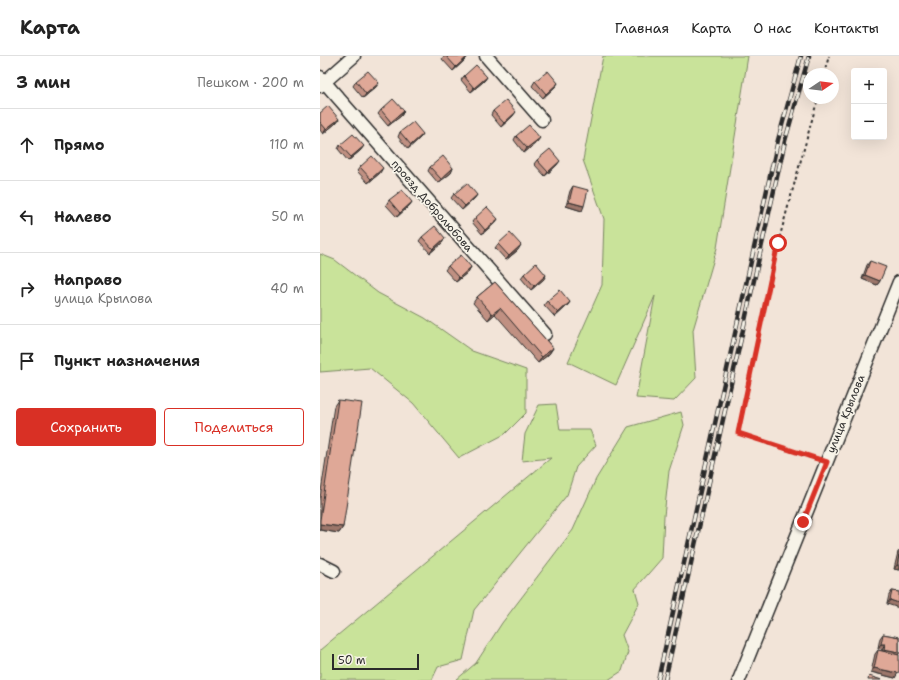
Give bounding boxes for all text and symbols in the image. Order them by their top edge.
text: Карта [20,15,80,40]
text: Главная [615,19,669,37]
text: Карта [691,19,731,37]
text: О нас [753,19,792,37]
text: Контакты [814,19,879,37]
north arrow [803,68,839,104]
map controls [851,68,887,140]
button: + [851,68,887,104]
text: 3 мин [16,71,71,93]
text: Пешком · 200 m [197,74,304,91]
button: − [851,104,887,140]
icon: ahead [16,134,38,156]
text: Прямо [54,135,104,155]
text: 110 m [269,136,304,153]
street label: проезд Добролюбова [388,157,476,255]
icon: left [16,206,38,228]
text: Налево [54,207,112,227]
text: 50 m [271,208,304,225]
route start [769,234,787,252]
text: Направо [54,270,122,290]
icon: right [16,278,38,300]
text: 40 m [270,280,304,297]
text: улица Крылова [54,290,152,307]
icon: arrive [16,350,38,372]
text: Пункт назначения [54,351,200,371]
street label: улица Крылова [823,372,869,455]
button: Сохранить [16,408,156,446]
button: Поделиться [164,408,304,446]
route end [794,513,812,531]
scale bar [332,652,419,671]
text: 50 m [338,653,366,668]

